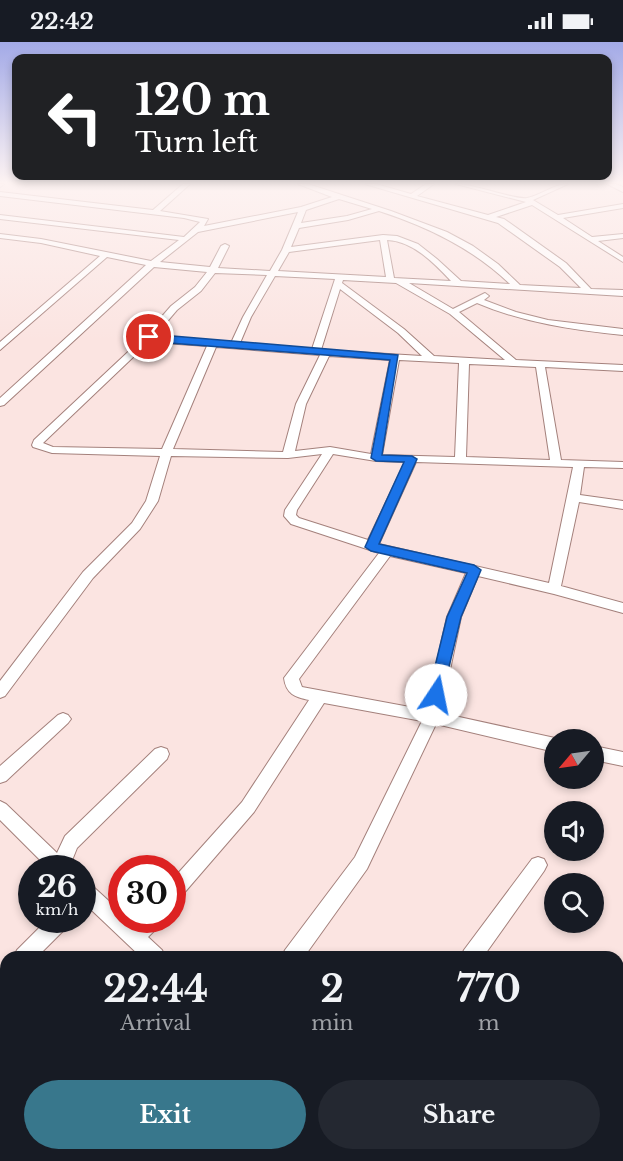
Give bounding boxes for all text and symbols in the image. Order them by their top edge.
text: 22:42 [30,8,94,35]
text: 120 m [135,74,270,126]
icon: left [36,78,114,156]
text: Turn left [135,126,258,159]
pin [123,311,174,362]
icon: arrive [132,320,165,353]
position arrow [404,663,468,727]
north arrow [544,729,604,789]
map controls [544,729,604,933]
button: sound [544,801,604,861]
speed limit sign: 30 [108,855,186,933]
text: 26 [37,868,77,905]
button: search [544,873,604,933]
text: km/h [36,900,78,919]
text: 22:44 [103,967,208,1012]
text: 2 [321,967,344,1012]
text: 770 [456,967,521,1012]
text: Arrival [120,1011,191,1035]
text: min [311,1011,353,1035]
text: m [478,1011,499,1035]
button: Exit [24,1080,306,1149]
button: Share [318,1080,600,1149]

